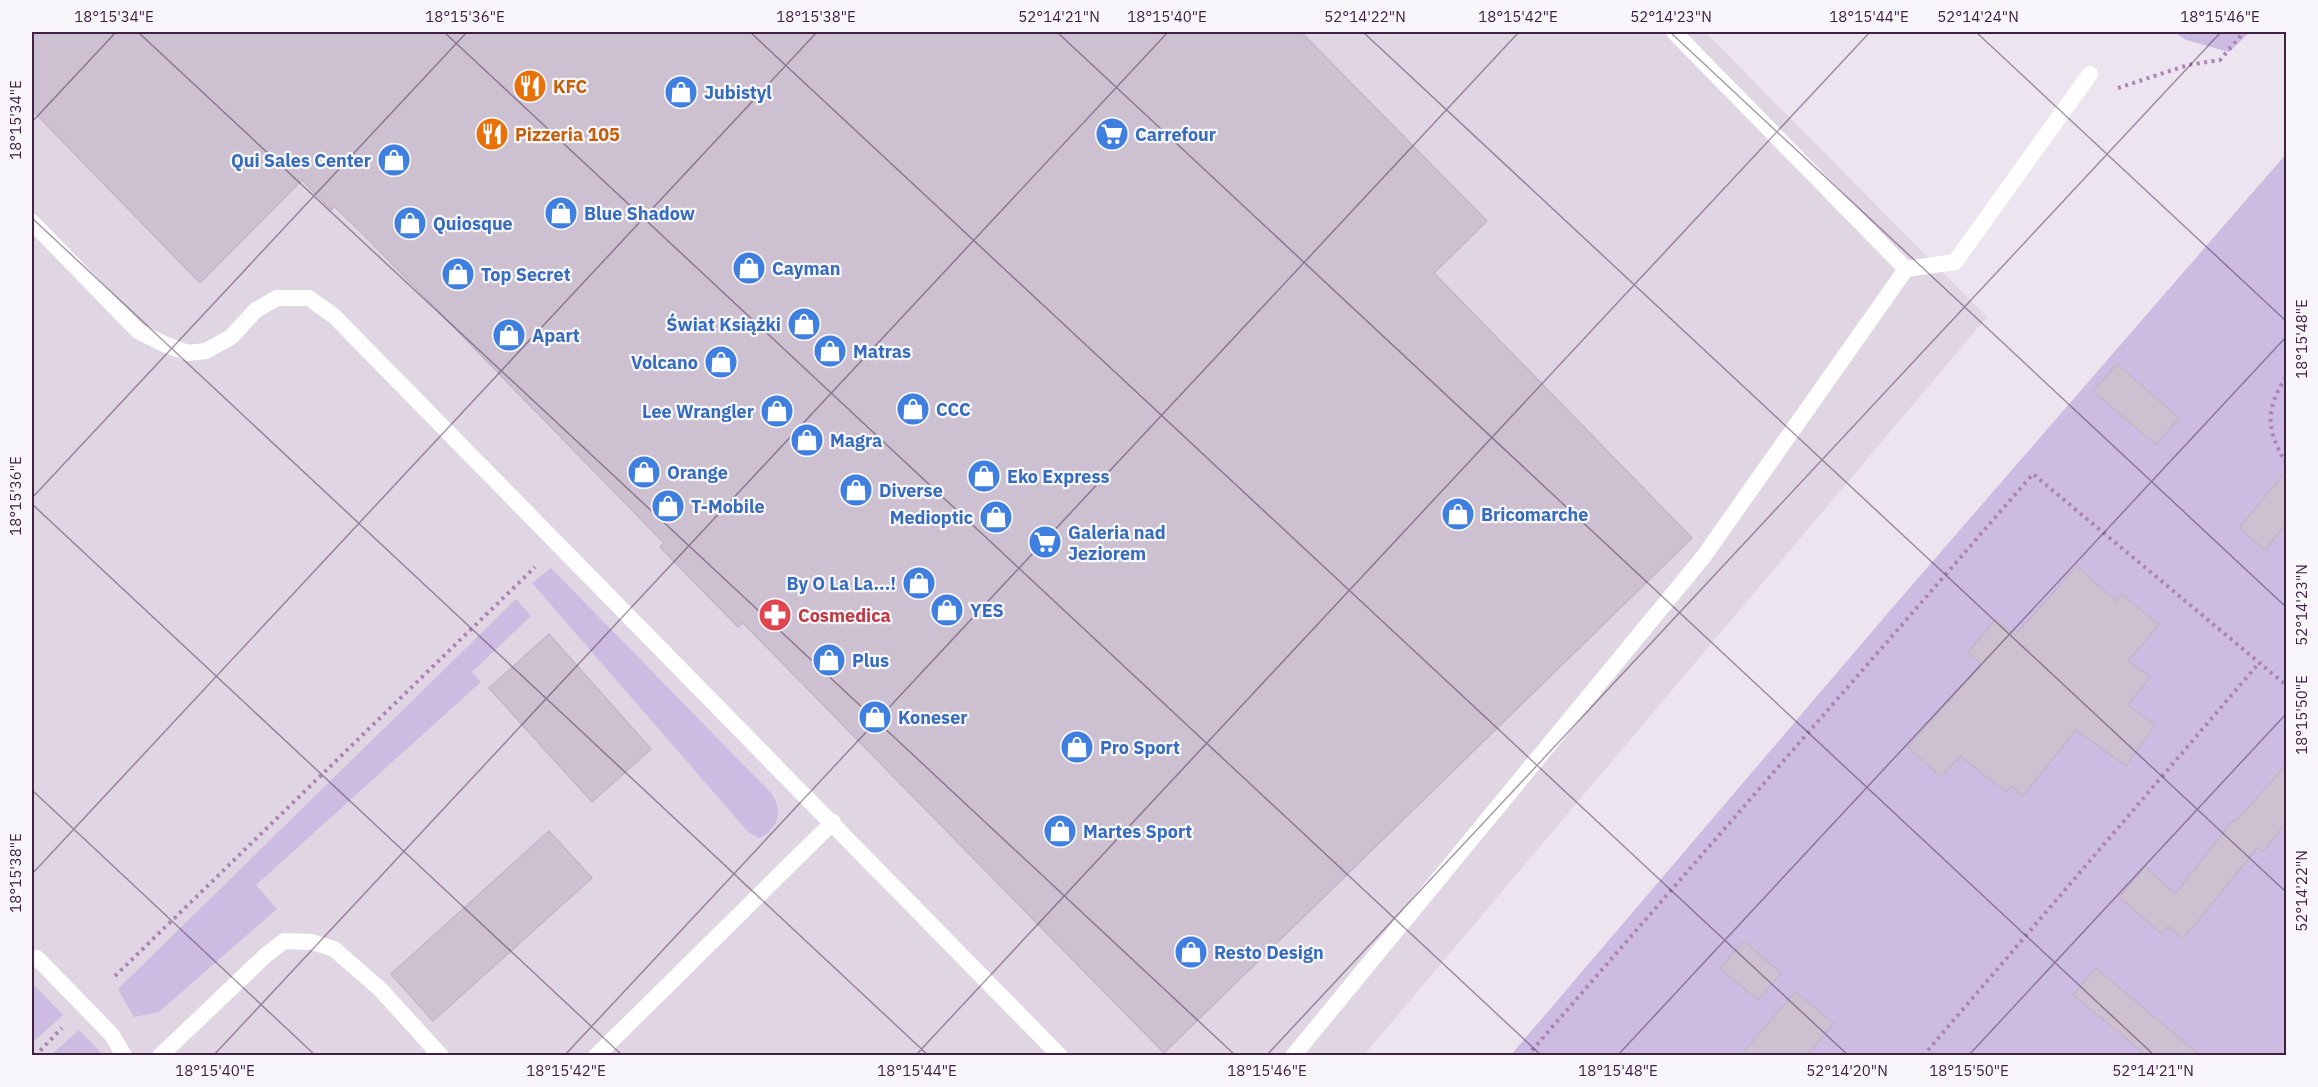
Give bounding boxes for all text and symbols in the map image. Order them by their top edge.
text: 18°15'34"E [74,7,154,26]
text: 18°15'36"E [425,7,505,26]
text: 18°15'38"E [776,7,856,26]
text: 52°14'21"N [1018,7,1100,26]
text: 18°15'40"E [1127,7,1207,26]
text: 52°14'22"N [1324,7,1406,26]
text: 18°15'42"E [1478,7,1558,26]
text: 52°14'23"N [1630,7,1712,26]
text: 18°15'44"E [1829,7,1909,26]
text: 52°14'24"N [1937,7,2019,26]
text: 18°15'46"E [2180,7,2260,26]
restaurant icon: KFC [512,68,548,104]
shop icon: Jubistyl [663,74,699,110]
place label: KFC [553,75,588,98]
text: 18°15'34"E [6,80,25,160]
place label: Jubistyl [704,81,772,104]
restaurant icon: Pizzeria 105 [474,116,510,152]
supermarket icon: Carrefour [1094,116,1130,152]
place label: Pizzeria 105 [515,123,620,146]
place label: Carrefour [1135,123,1216,146]
shop icon: Qui Sales Center [376,142,412,178]
place label: Qui Sales Center [231,149,371,172]
shop icon: Blue Shadow [543,195,579,231]
place label: Blue Shadow [584,202,695,225]
shop icon: Quiosque [392,205,428,241]
place label: Quiosque [433,212,513,235]
shop icon: Cayman [731,250,767,286]
shop icon: Top Secret [440,256,476,292]
place label: Cayman [772,257,840,280]
place label: Top Secret [481,263,571,286]
text: 18°15'48"E [2292,299,2311,379]
shop icon: Świat Książki [786,306,822,342]
place label: Świat Książki [666,313,781,336]
shop icon: Apart [491,317,527,353]
place label: Apart [532,324,580,347]
shop icon: Matras [812,333,848,369]
place label: Matras [853,340,911,363]
shop icon: Volcano [703,344,739,380]
place label: Volcano [631,351,698,374]
shop icon: CCC [895,391,931,427]
shop icon: Lee Wrangler [759,393,795,429]
place label: CCC [936,398,971,421]
place label: Lee Wrangler [642,400,754,423]
shop icon: Magra [789,422,825,458]
place label: Magra [830,429,882,452]
shop icon: Orange [626,454,662,490]
text: 18°15'36"E [6,456,25,536]
shop icon: Eko Express [966,458,1002,494]
place label: Orange [667,461,728,484]
place label: Eko Express [1007,465,1110,488]
shop icon: Diverse [838,472,874,508]
place label: Diverse [879,479,943,502]
shop icon: T-Mobile [650,488,686,524]
place label: T-Mobile [691,495,765,518]
shop icon: Bricomarche [1440,496,1476,532]
shop icon: Medioptic [978,499,1014,535]
place label: Bricomarche [1481,503,1588,526]
place label: Medioptic [890,506,973,529]
place label: Galeria nad Jeziorem [1068,521,1166,565]
supermarket icon: Galeria nad Jeziorem [1027,524,1063,560]
text: 52°14'23"N [2292,564,2311,646]
shop icon: By O La La...! [901,565,937,601]
place label: By O La La...! [787,572,896,595]
shop icon: YES [929,592,965,628]
pharmacy icon: Cosmedica [757,597,793,633]
place label: YES [970,599,1004,622]
place label: Cosmedica [798,604,891,627]
shop icon: Plus [811,642,847,678]
place label: Plus [852,649,889,672]
text: 18°15'50"E [2292,675,2311,755]
shop icon: Koneser [857,699,893,735]
place label: Koneser [898,706,968,729]
shop icon: Pro Sport [1059,729,1095,765]
place label: Pro Sport [1100,736,1180,759]
shop icon: Martes Sport [1042,813,1078,849]
place label: Martes Sport [1083,820,1192,843]
text: 18°15'38"E [6,833,25,913]
text: 52°14'22"N [2292,850,2311,932]
shop icon: Resto Design [1173,934,1209,970]
place label: Resto Design [1214,941,1324,964]
text: 18°15'40"E [175,1061,255,1080]
text: 18°15'42"E [526,1061,606,1080]
text: 18°15'44"E [877,1061,957,1080]
text: 18°15'46"E [1227,1061,1307,1080]
text: 18°15'48"E [1578,1061,1658,1080]
text: 52°14'20"N [1806,1061,1888,1080]
text: 18°15'50"E [1929,1061,2009,1080]
text: 52°14'21"N [2112,1061,2194,1080]

